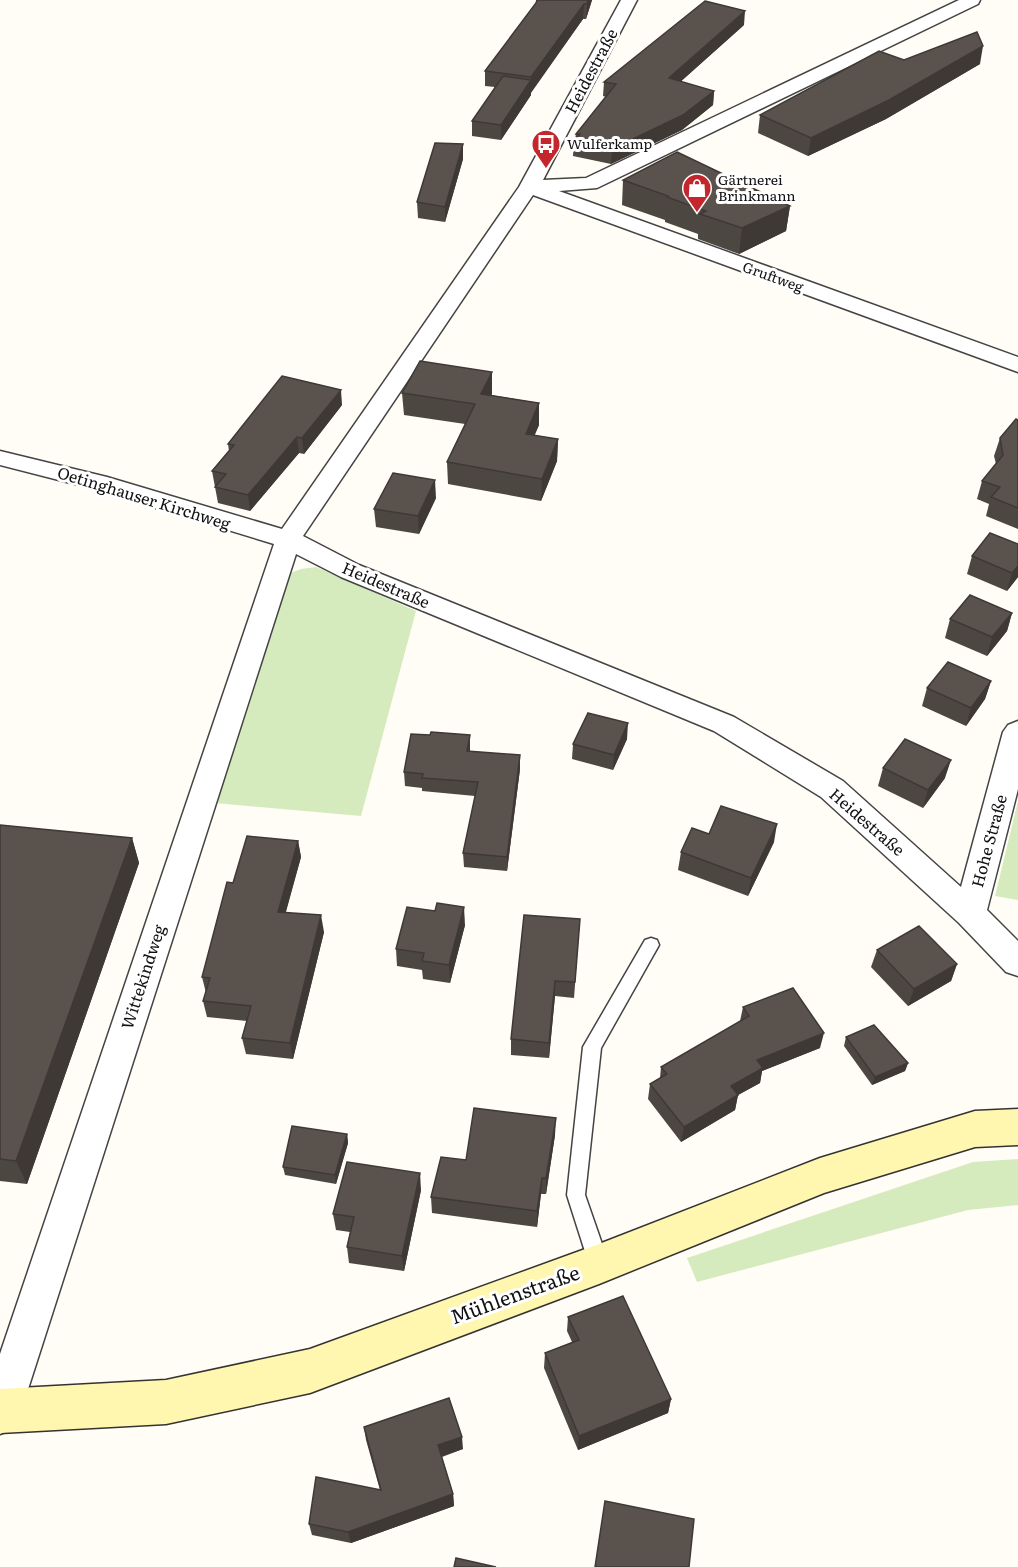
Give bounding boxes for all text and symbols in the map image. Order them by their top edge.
street label: Heidestraße [558,24,623,117]
bus stop icon: Wulferkamp [530,128,562,170]
place label: Wulferkamp [567,133,652,153]
place label: Gärtnerei Brinkmann [718,169,796,205]
shop icon: Gärtnerei Brinkmann [681,172,713,214]
street label: Gruftweg [740,256,807,296]
street label: Oetinghauser Kirchweg [55,459,234,535]
street label: Heidestraße [339,555,434,613]
street label: Heidestraße [825,782,911,861]
street label: Hohe Straße [964,792,1012,890]
street label: Wittekindweg [114,921,170,1032]
street label: Mühlenstraße [445,1256,583,1330]

